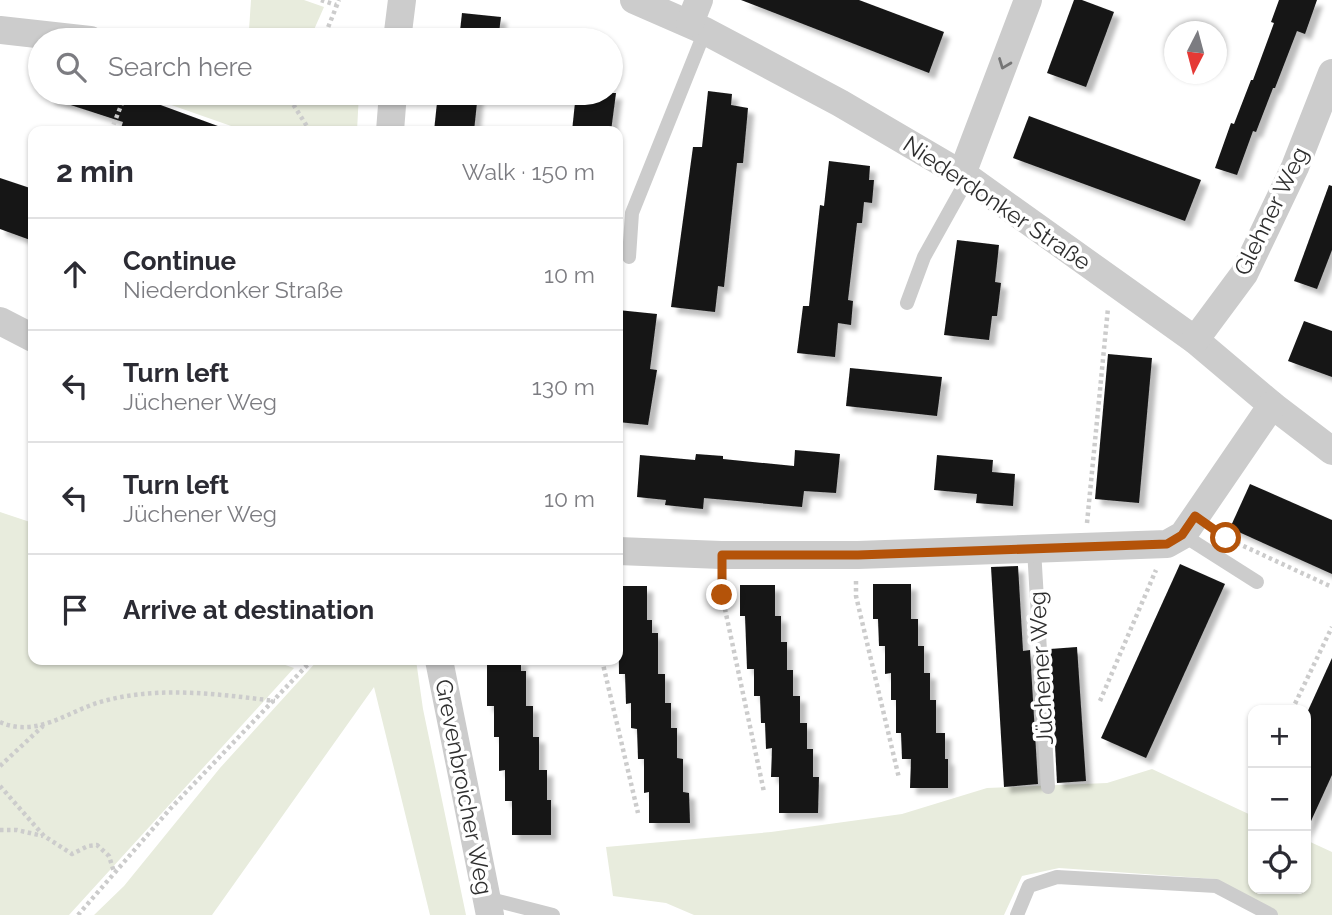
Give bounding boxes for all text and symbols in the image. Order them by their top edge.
north arrow [1164,21,1227,84]
search box [28,28,623,105]
icon: search [52,48,90,86]
text: Search here [108,52,252,82]
one-way arrow [998,57,1012,69]
street label: Niederdonker Straße [899,130,1096,275]
street label: Glehner Weg [1228,142,1313,279]
text: 2 min [56,154,134,189]
text: Walk · 150 m [462,158,595,185]
text: Continue [123,246,236,276]
icon: ahead [56,255,94,293]
text: 10 m [544,261,595,288]
text: Niederdonker Straße [123,276,343,303]
text: Turn left [123,358,229,388]
icon: left [56,367,94,405]
text: 130 m [532,373,595,400]
text: Jüchener Weg [123,388,277,415]
text: Turn left [123,470,229,500]
icon: left [56,479,94,517]
text: 10 m [544,485,595,512]
text: Jüchener Weg [123,500,277,527]
route start [1210,522,1241,553]
route end [706,579,737,610]
street label: Jüchener Weg [1023,590,1058,746]
icon: arrive [56,591,94,629]
text: Arrive at destination [123,595,374,625]
street label: Grevenbroicher Weg [430,677,499,897]
map controls [1248,705,1311,894]
button: + [1248,705,1311,768]
button: − [1248,768,1311,831]
button: locate [1248,831,1311,894]

